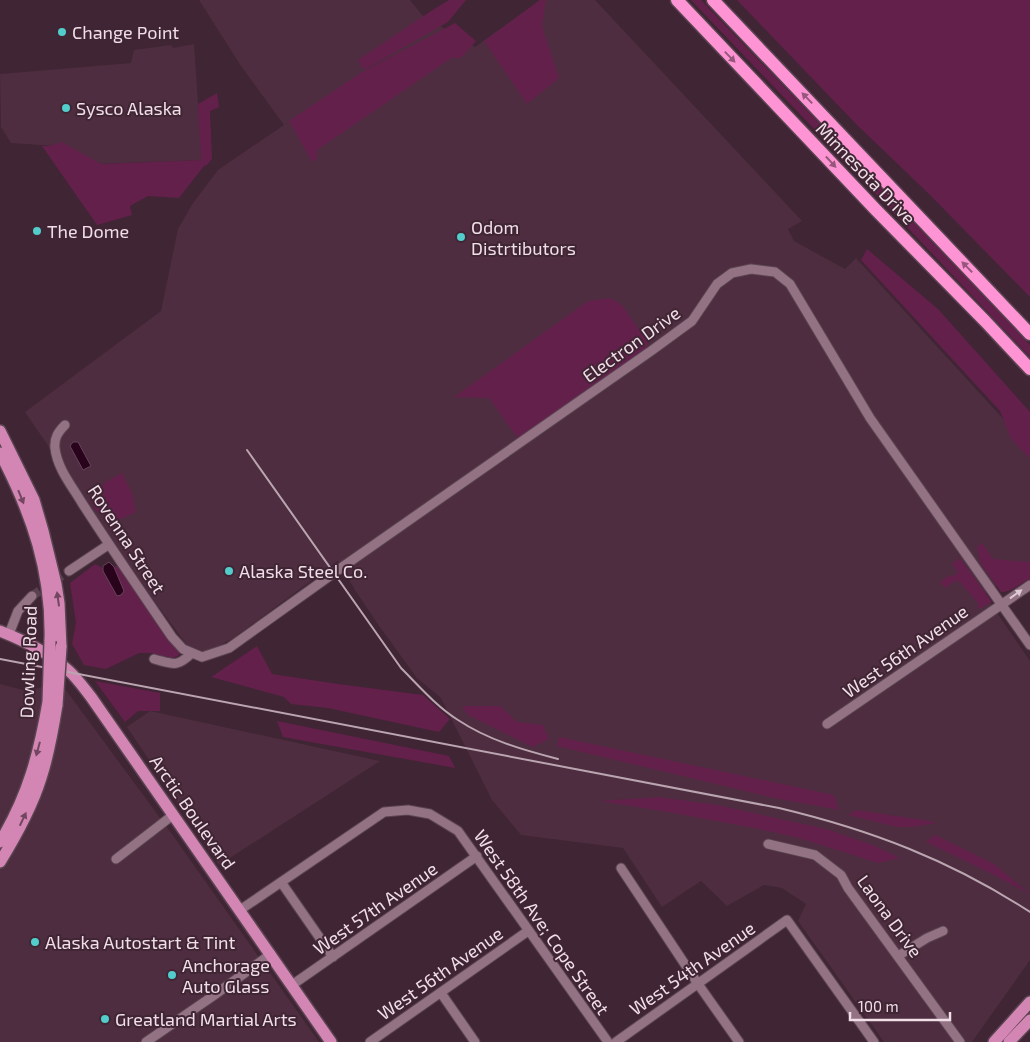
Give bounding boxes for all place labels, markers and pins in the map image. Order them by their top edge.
place label: Change Point [72,21,179,43]
marker: Change Point [56,26,68,38]
place label: Sysco Alaska [76,97,182,119]
marker: Sysco Alaska [60,102,72,114]
place label: Odom Distrtibutors [471,216,576,259]
place label: The Dome [47,220,129,242]
marker: The Dome [31,225,43,237]
marker: Odom Distrtibutors [455,231,467,243]
place label: Alaska Steel Co. [239,560,367,582]
marker: Alaska Steel Co. [223,565,235,577]
place label: Alaska Autostart & Tint [45,931,236,953]
marker: Alaska Autostart & Tint [29,936,41,948]
place label: Anchorage Auto Glass [182,954,270,997]
marker: Anchorage Auto Glass [166,969,178,981]
place label: Greatland Martial Arts [115,1008,297,1030]
marker: Greatland Martial Arts [99,1013,111,1025]

